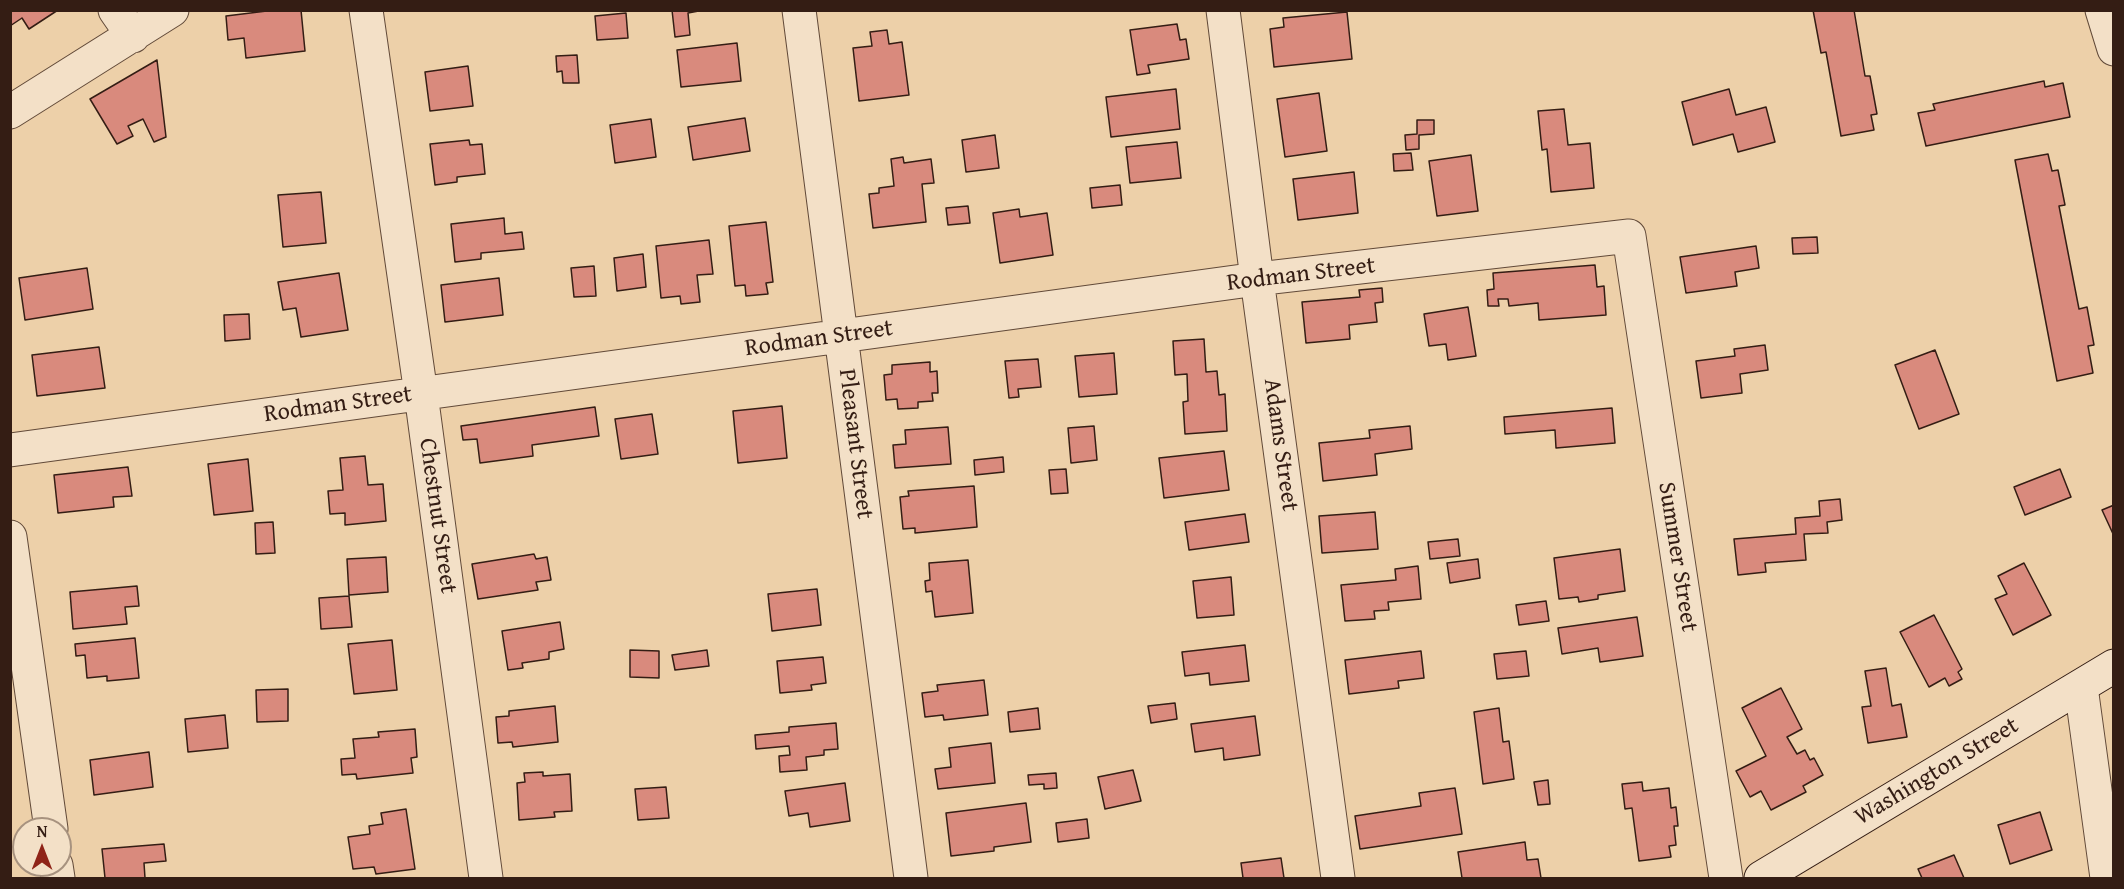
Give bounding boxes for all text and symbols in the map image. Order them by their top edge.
street label: Rodman Street [1225,252,1377,298]
street label: Rodman Street [743,314,895,364]
street label: Pleasant Street [832,367,878,521]
street label: Adams Street [1256,377,1304,513]
street label: Rodman Street [262,380,414,430]
street label: Chestnut Street [412,436,462,596]
street label: Summer Street [1651,480,1703,634]
street label: Washington Street [1850,712,2024,832]
north arrow [12,817,72,877]
text: N [37,819,47,843]

